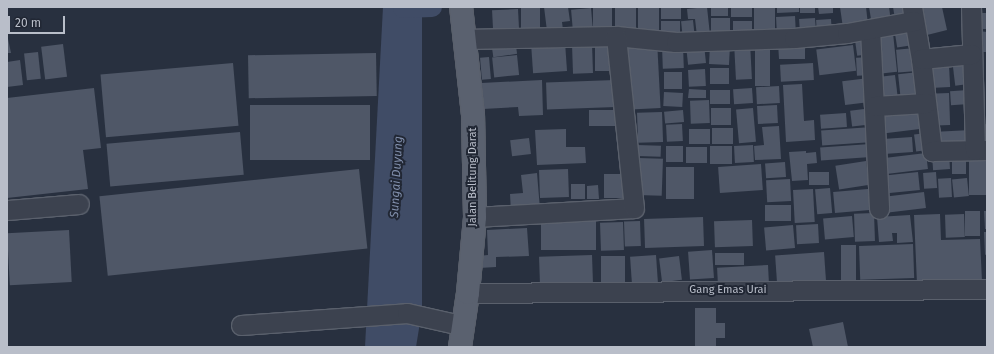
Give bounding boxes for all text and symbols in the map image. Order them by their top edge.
scale bar [10,8,67,34]
text: 20 m [15,16,41,30]
street label: Jalan Belitung Darat [466,128,480,226]
water label: Sungai Duyung [388,136,406,218]
street label: Gang Emas Urai [689,283,767,297]

